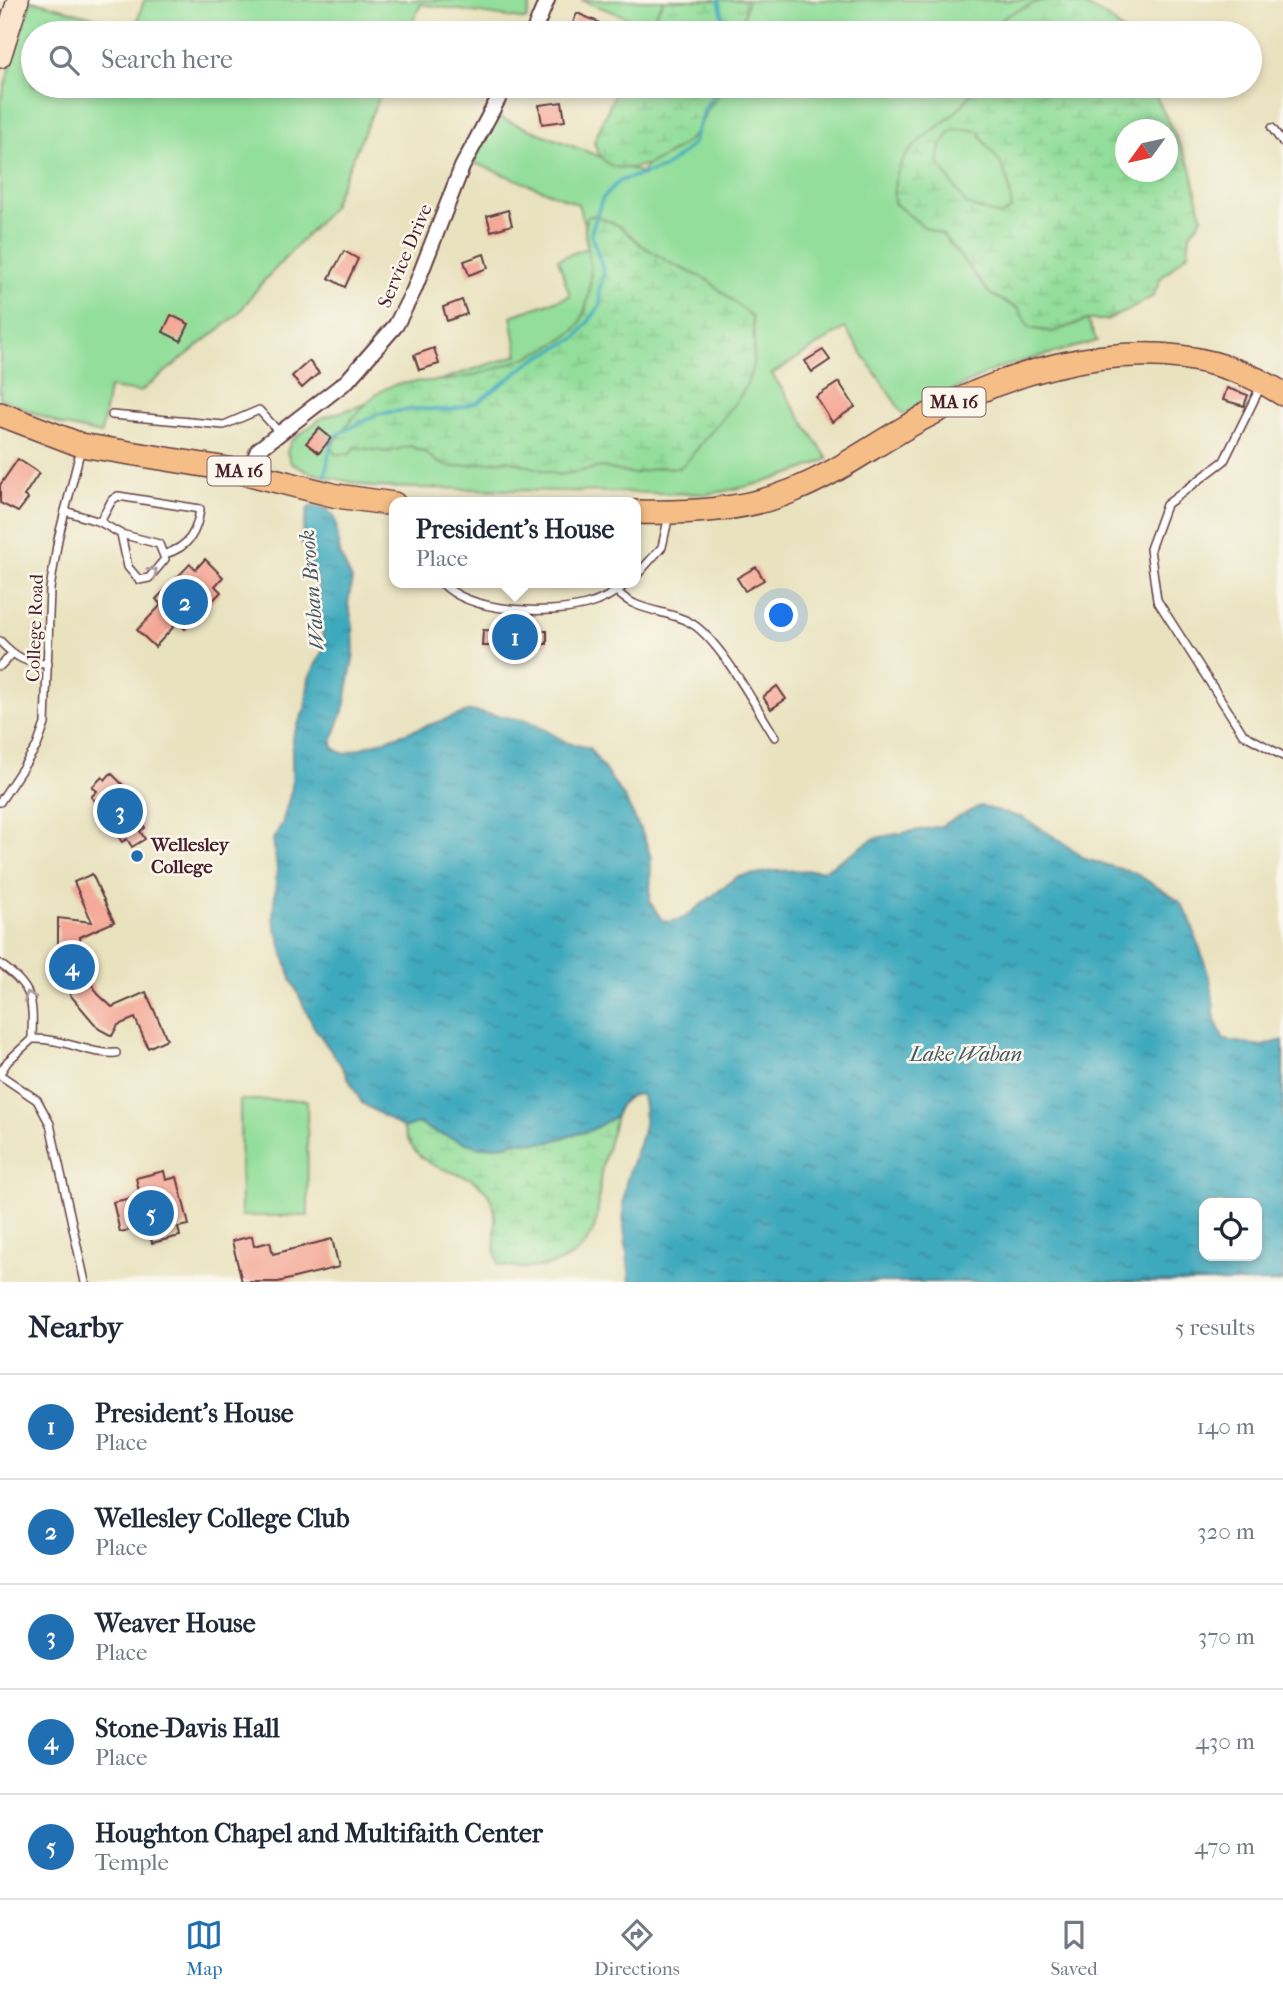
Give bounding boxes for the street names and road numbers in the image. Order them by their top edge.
street label: Service Drive [373,201,437,311]
road number: MA 16 [922,388,986,416]
road number: MA 16 [208,457,270,486]
street label: College Road [22,573,48,682]

